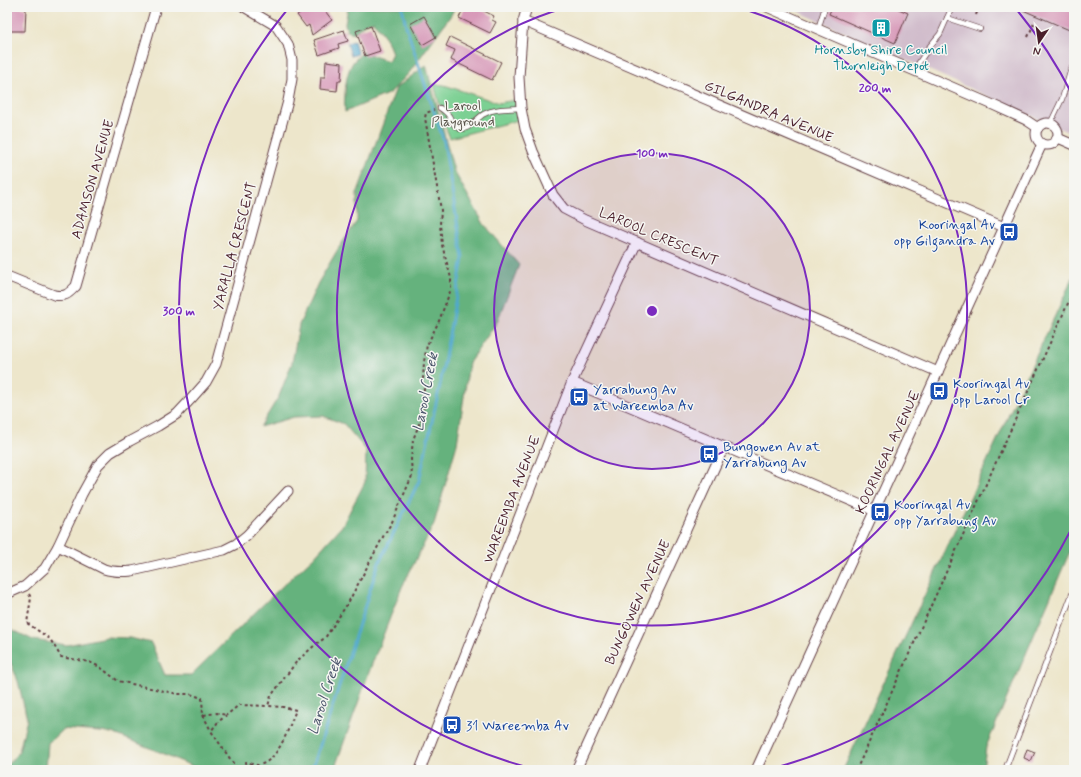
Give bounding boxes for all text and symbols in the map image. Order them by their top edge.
building icon: Hornsby Shire Council Thornleigh Depot [870,17,892,39]
north arrow [1019,22,1059,62]
place label: Hornsby Shire Council Thornleigh Depot [814,41,948,75]
text: N [1032,43,1042,58]
street label: GILGANDRA AVENUE [702,77,836,147]
text: 200 m [859,81,892,97]
park label: Larool Playground [431,97,495,131]
street label: ADAMSON AVENUE [67,118,119,241]
text: 100 m [636,146,669,162]
street label: YARALLA CRESCENT [209,180,261,313]
street label: LAROOL CRESCENT [596,204,721,270]
place label: Kooringal Av opp Gilgandra Av [894,216,996,252]
bus stop icon: Kooringal Av opp Gilgandra Av [998,221,1020,243]
text: 300 m [163,304,196,320]
centre of rings [645,304,659,318]
water label: Larool Creek [409,350,444,433]
place label: Kooringal Av opp Larool Cr [953,375,1030,409]
bus stop icon: Kooringal Av opp Larool Cr [928,380,950,402]
place label: Yarrabung Av at Wareemba Av [593,381,694,415]
bus stop icon: Yarrabung Av at Wareemba Av [568,386,590,408]
street label: KOORINGAL AVENUE [851,388,924,517]
street label: WAREEMBA AVENUE [479,433,545,566]
place label: Bungowen Av at Yarrabung Av [723,438,821,473]
bus stop icon: Bungowen Av at Yarrabung Av [698,443,720,465]
place label: Kooringal Av opp Yarrabung Av [894,496,997,532]
bus stop icon: Kooringal Av opp Yarrabung Av [869,501,891,523]
street label: BUNGOWEN AVENUE [601,537,675,668]
water label: Larool Creek [303,654,347,737]
bus stop icon: 31 Wareemba Av [441,714,463,736]
place label: 31 Wareemba Av [466,717,570,735]

